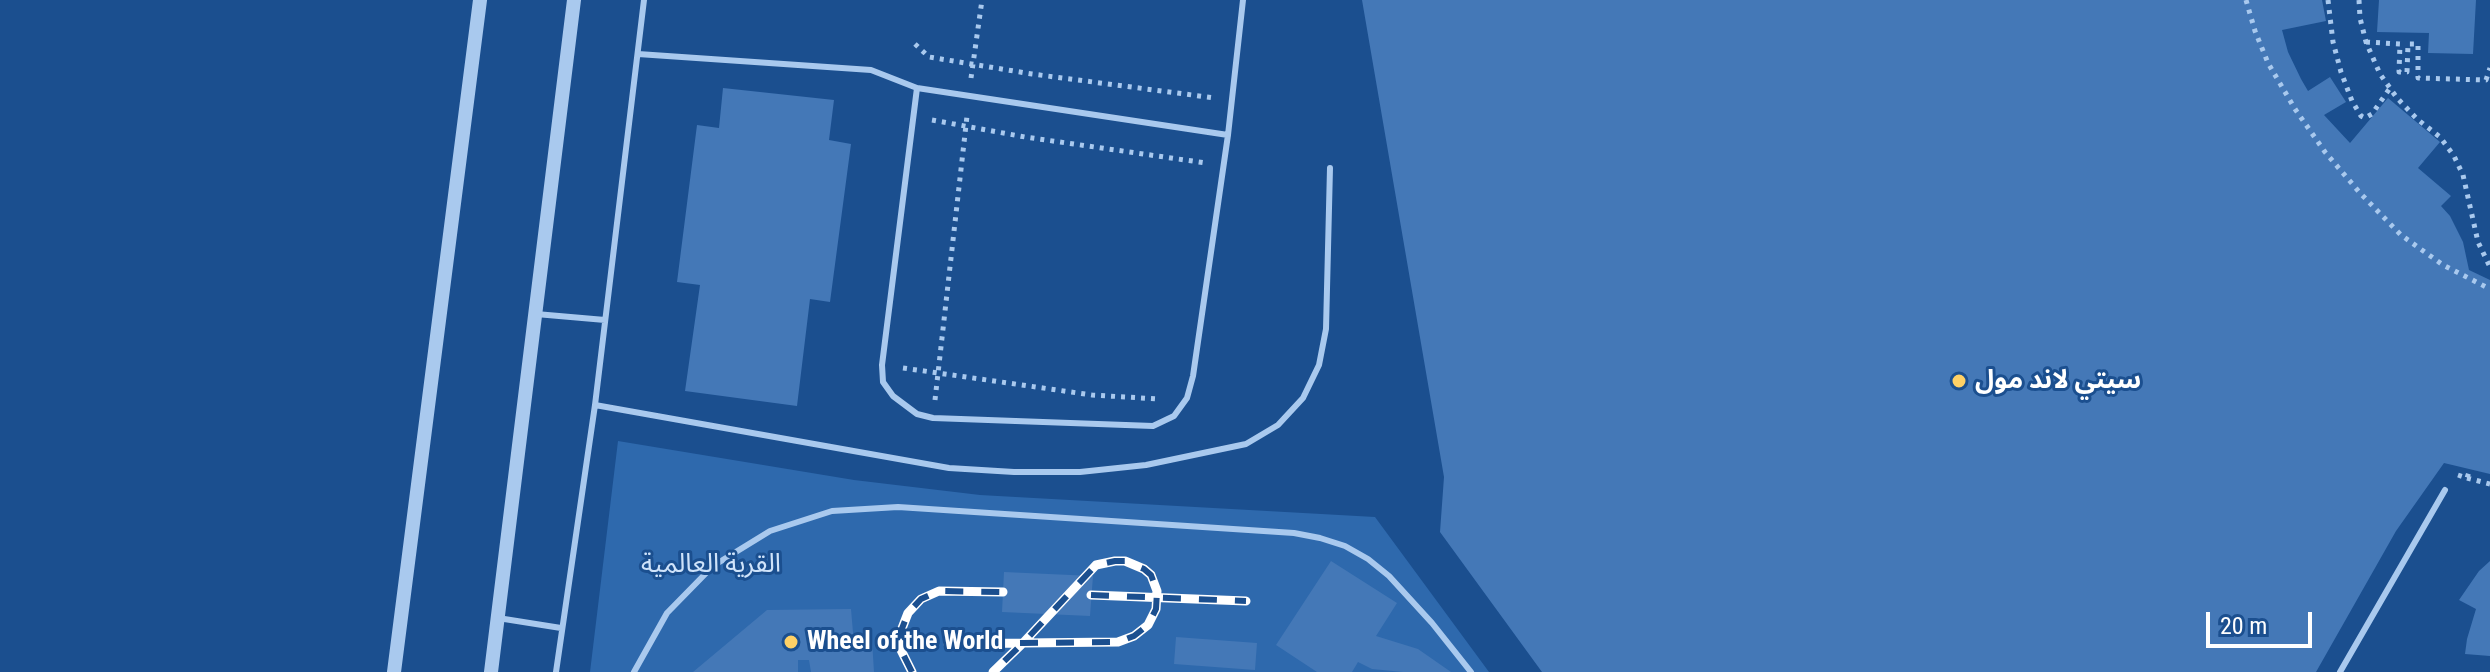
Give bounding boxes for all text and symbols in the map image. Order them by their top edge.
place label: سيتي لاند مول [1975,365,2141,397]
marker: سيتي لاند مول [1950,372,1968,390]
park label: القرية العالمية [641,549,781,581]
scale bar [2210,596,2316,646]
text: 20 m [2220,612,2267,640]
place label: Wheel of the World [807,626,1003,658]
marker: Wheel of the World [782,633,800,651]

